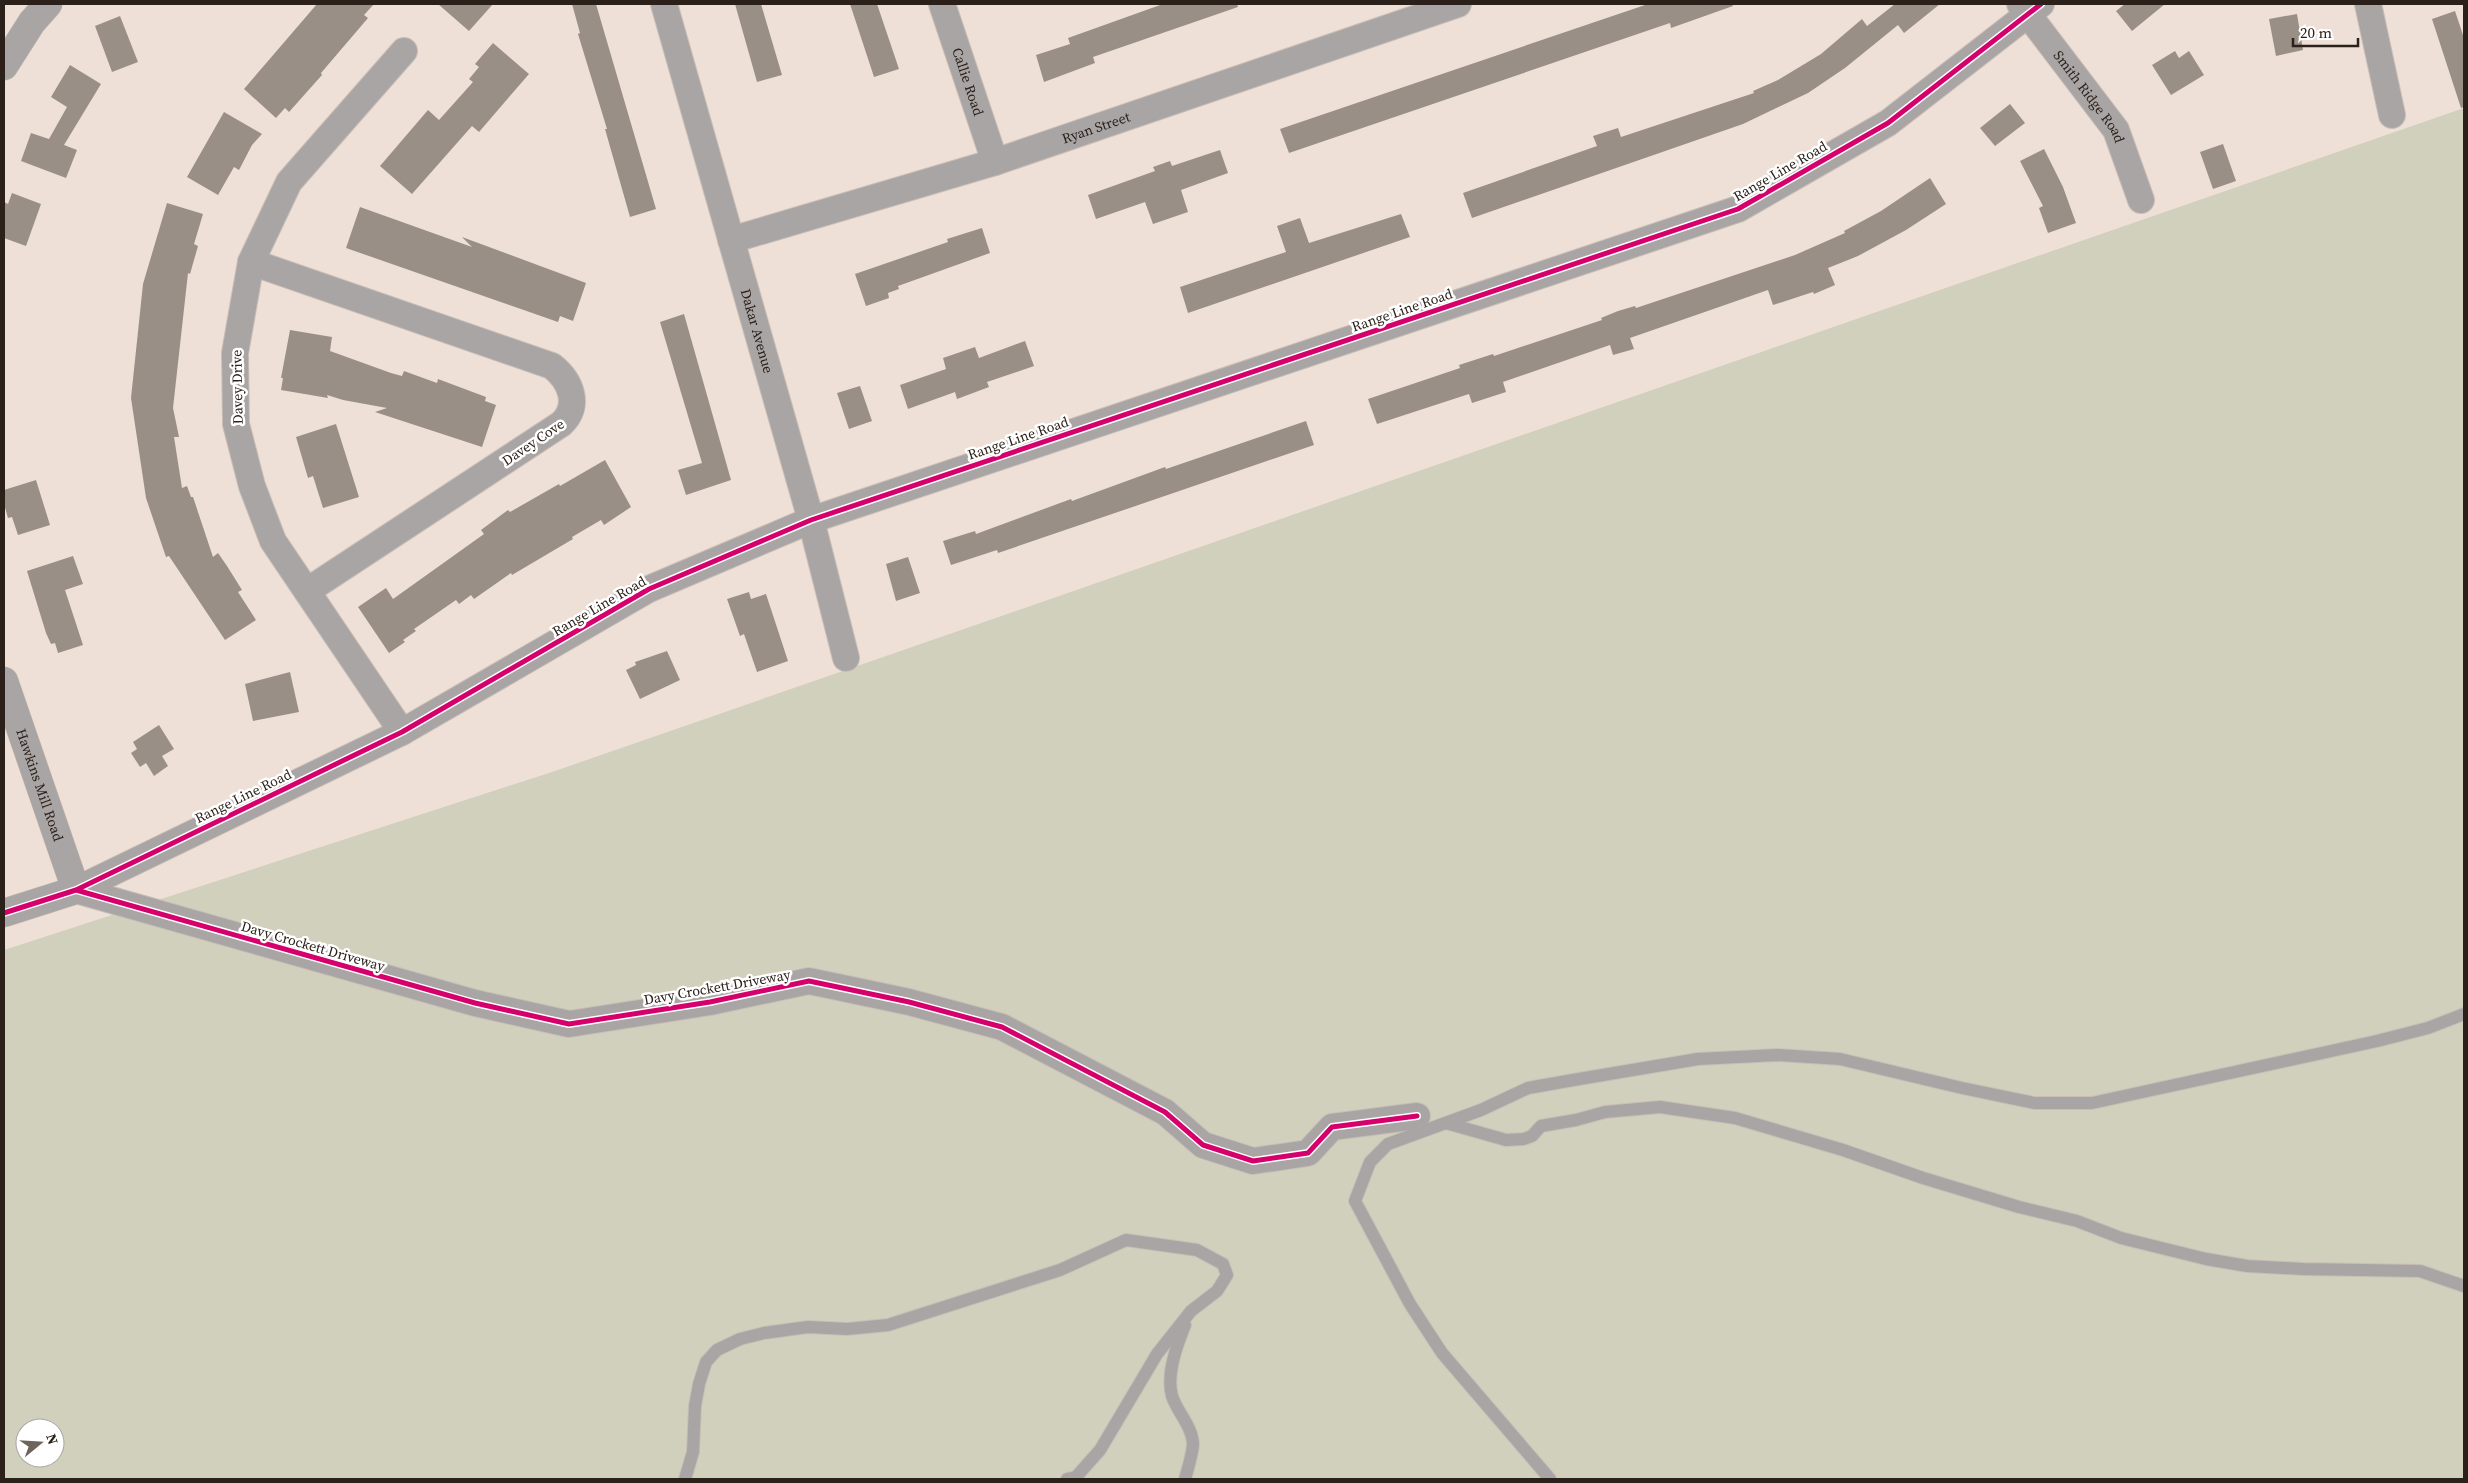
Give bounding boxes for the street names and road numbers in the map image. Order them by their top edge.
street label: Callie Road [947,45,989,118]
street label: Smith Ridge Road [2049,46,2130,146]
street label: Ryan Street [1059,106,1133,148]
street label: Range Line Road [1729,136,1831,206]
street label: Range Line Road [1349,283,1455,337]
street label: Dakar Avenue [736,286,779,376]
street label: Davey Drive [226,349,248,425]
street label: Range Line Road [965,411,1071,465]
street label: Davey Cove [498,414,568,470]
street label: Range Line Road [548,571,650,641]
street label: Hawkins Mill Road [11,726,69,844]
street label: Range Line Road [191,764,295,828]
street label: Davy Crockett Driveway [239,916,388,976]
street label: Davy Crockett Driveway [642,964,793,1010]

